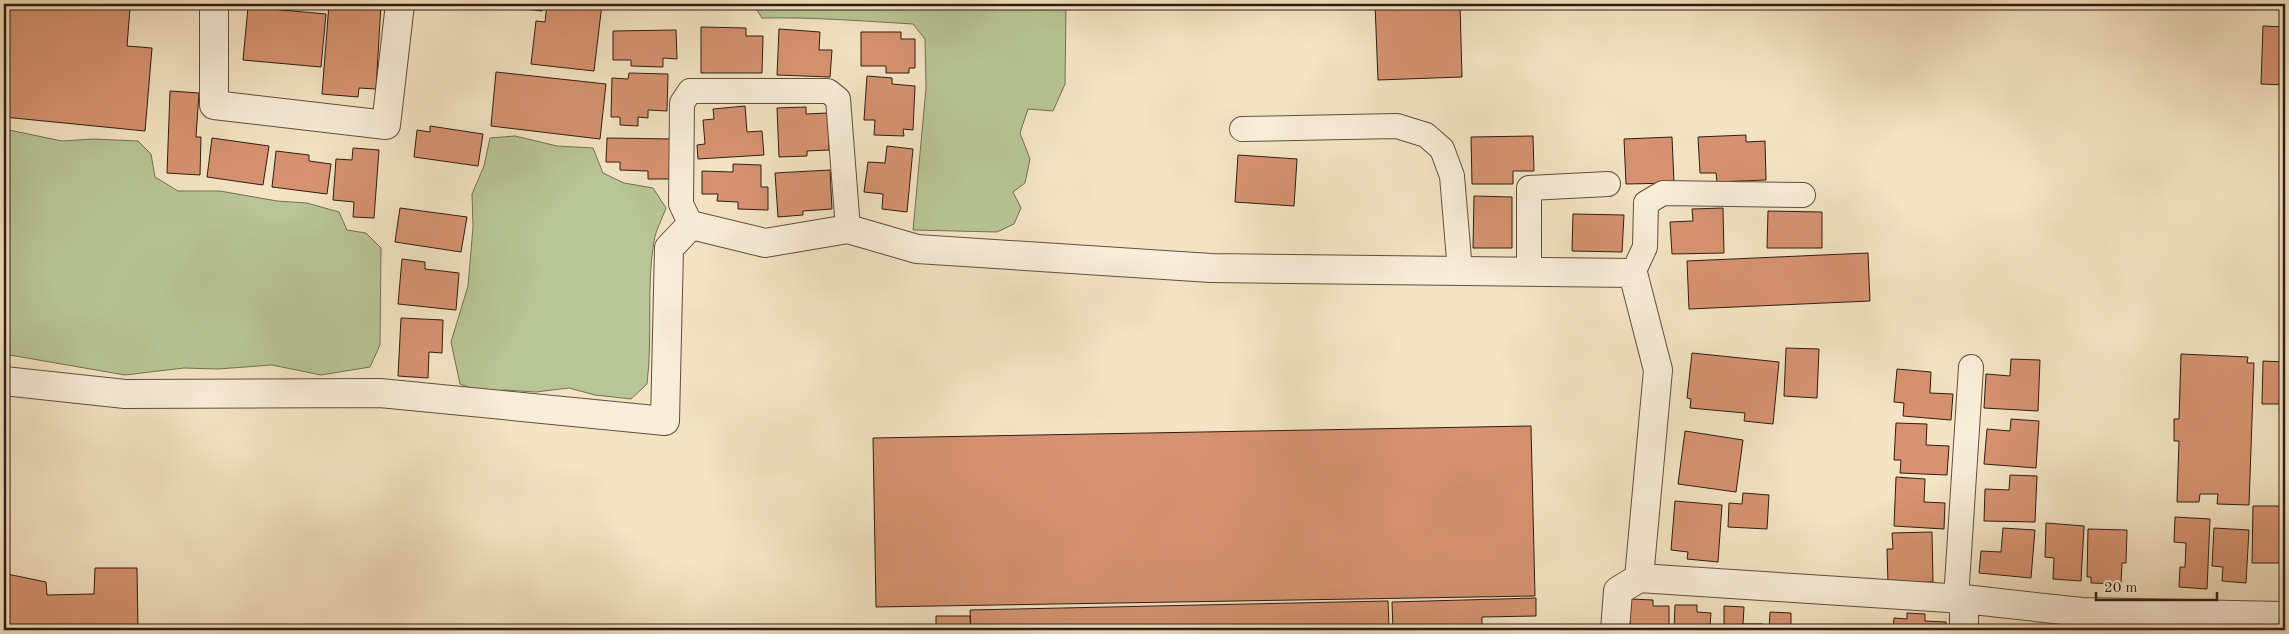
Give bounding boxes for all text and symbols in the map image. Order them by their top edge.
scale bar [2096,569,2218,601]
text: 20 m [2104,581,2138,596]

